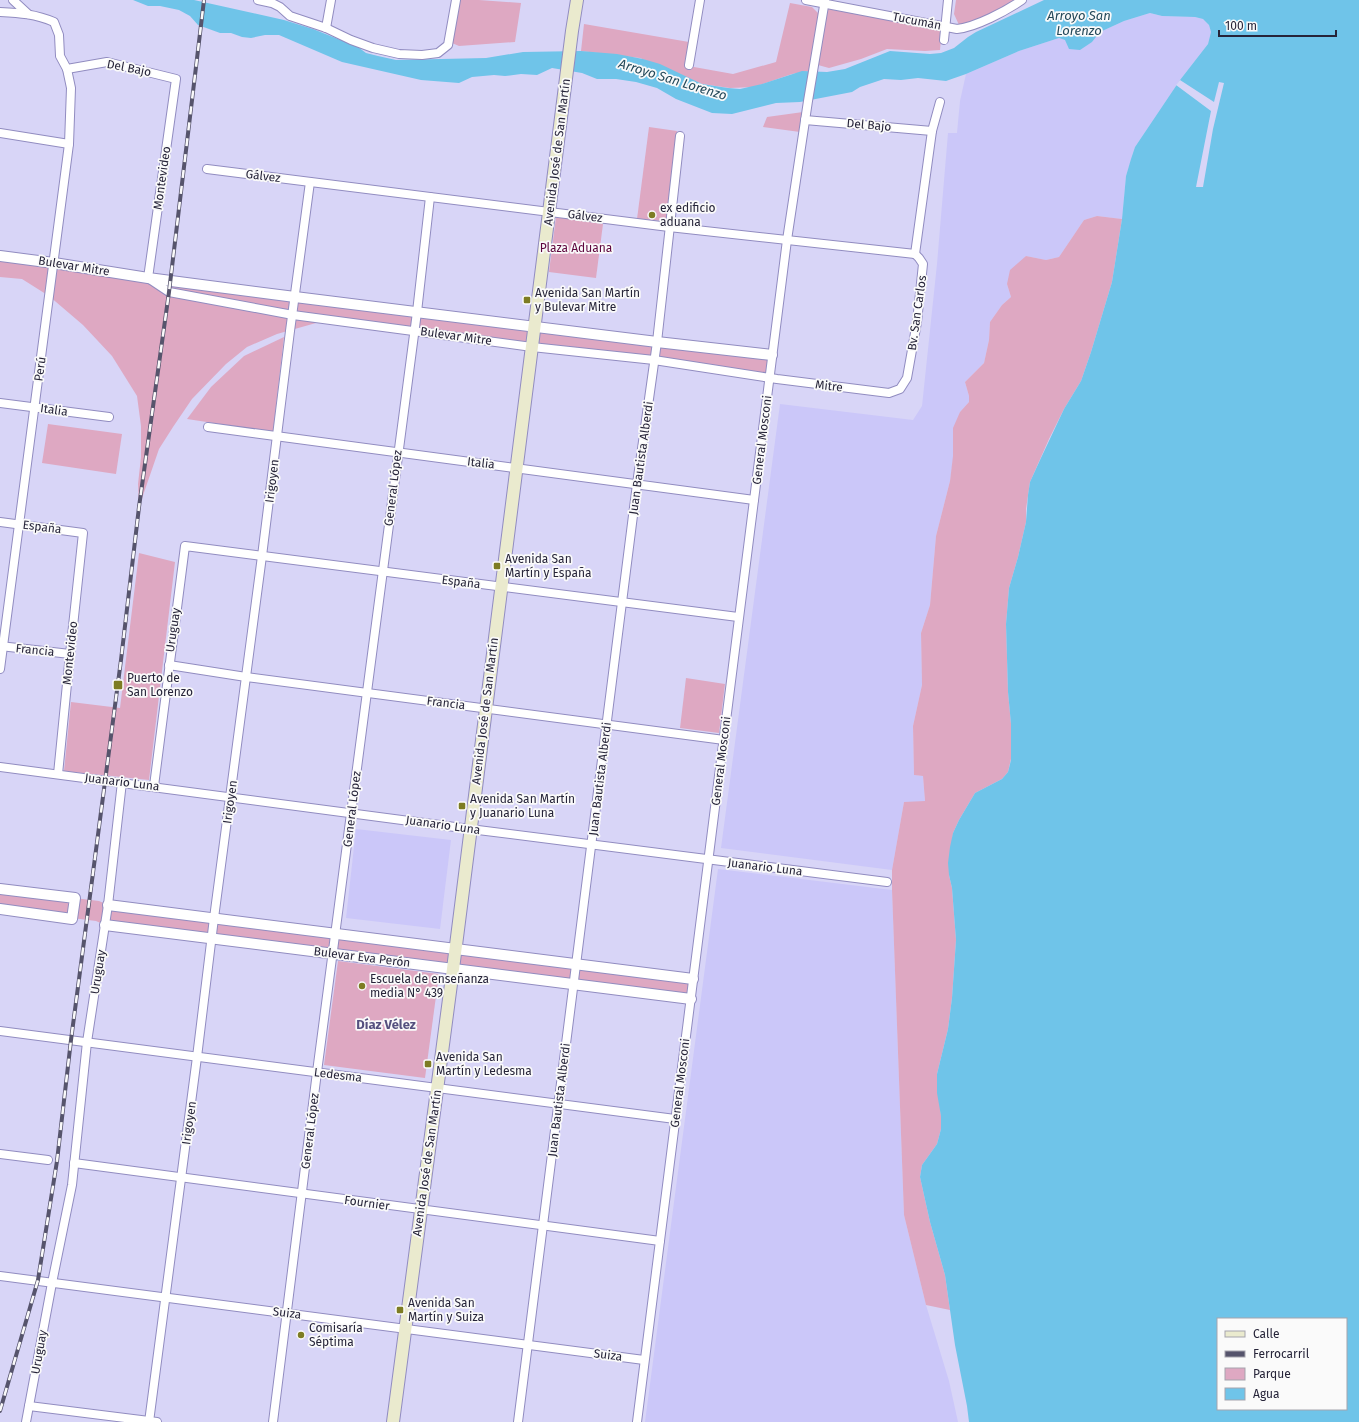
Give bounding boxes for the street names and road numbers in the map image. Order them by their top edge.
street label: Tucumán [892,9,942,33]
street label: Del Bajo [106,57,152,79]
street label: Avenida José de San Martín [541,78,573,226]
street label: Del Bajo [846,116,892,134]
street label: Montevideo [151,145,173,211]
street label: Gálvez [245,167,281,185]
street label: Gálvez [567,207,603,225]
street label: Bulevar Mitre [37,253,111,279]
street label: Bv. San Carlos [905,274,929,352]
street label: Bulevar Mitre [419,324,493,348]
street label: Perú [31,356,49,382]
street label: Mitre [814,377,844,395]
street label: General Mosconi [750,395,774,485]
street label: Juan Bautista Alberdi [626,400,656,516]
street label: Italia [39,401,69,419]
street label: General López [381,449,405,527]
street label: Italia [466,454,496,472]
street label: Irigoyen [262,458,282,504]
street label: España [22,518,62,536]
street label: España [441,573,481,591]
street label: Uruguay [163,607,183,653]
street label: Montevideo [60,620,80,686]
street label: Avenida José de San Martín [469,637,501,785]
street label: Francia [15,641,55,659]
street label: Francia [426,694,466,712]
street label: General Mosconi [709,716,733,806]
street label: Juan Bautista Alberdi [586,721,614,837]
street label: Juanario Luna [84,770,160,794]
street label: General López [340,770,364,848]
street label: Irigoyen [220,779,240,825]
street label: Juanario Luna [405,813,481,837]
street label: Juanario Luna [727,855,803,879]
street label: Bulevar Eva Perón [313,944,411,970]
street label: Uruguay [88,949,108,995]
street label: General Mosconi [668,1038,692,1128]
street label: Juan Bautista Alberdi [545,1042,573,1158]
street label: Ledesma [313,1065,363,1085]
street label: Avenida José de San Martín [410,1089,444,1237]
street label: General López [298,1092,322,1170]
street label: Irigoyen [179,1100,199,1146]
street label: Fournier [343,1193,391,1213]
street label: Suiza [272,1304,302,1322]
street label: Uruguay [28,1329,50,1375]
street label: Suiza [593,1346,623,1364]

